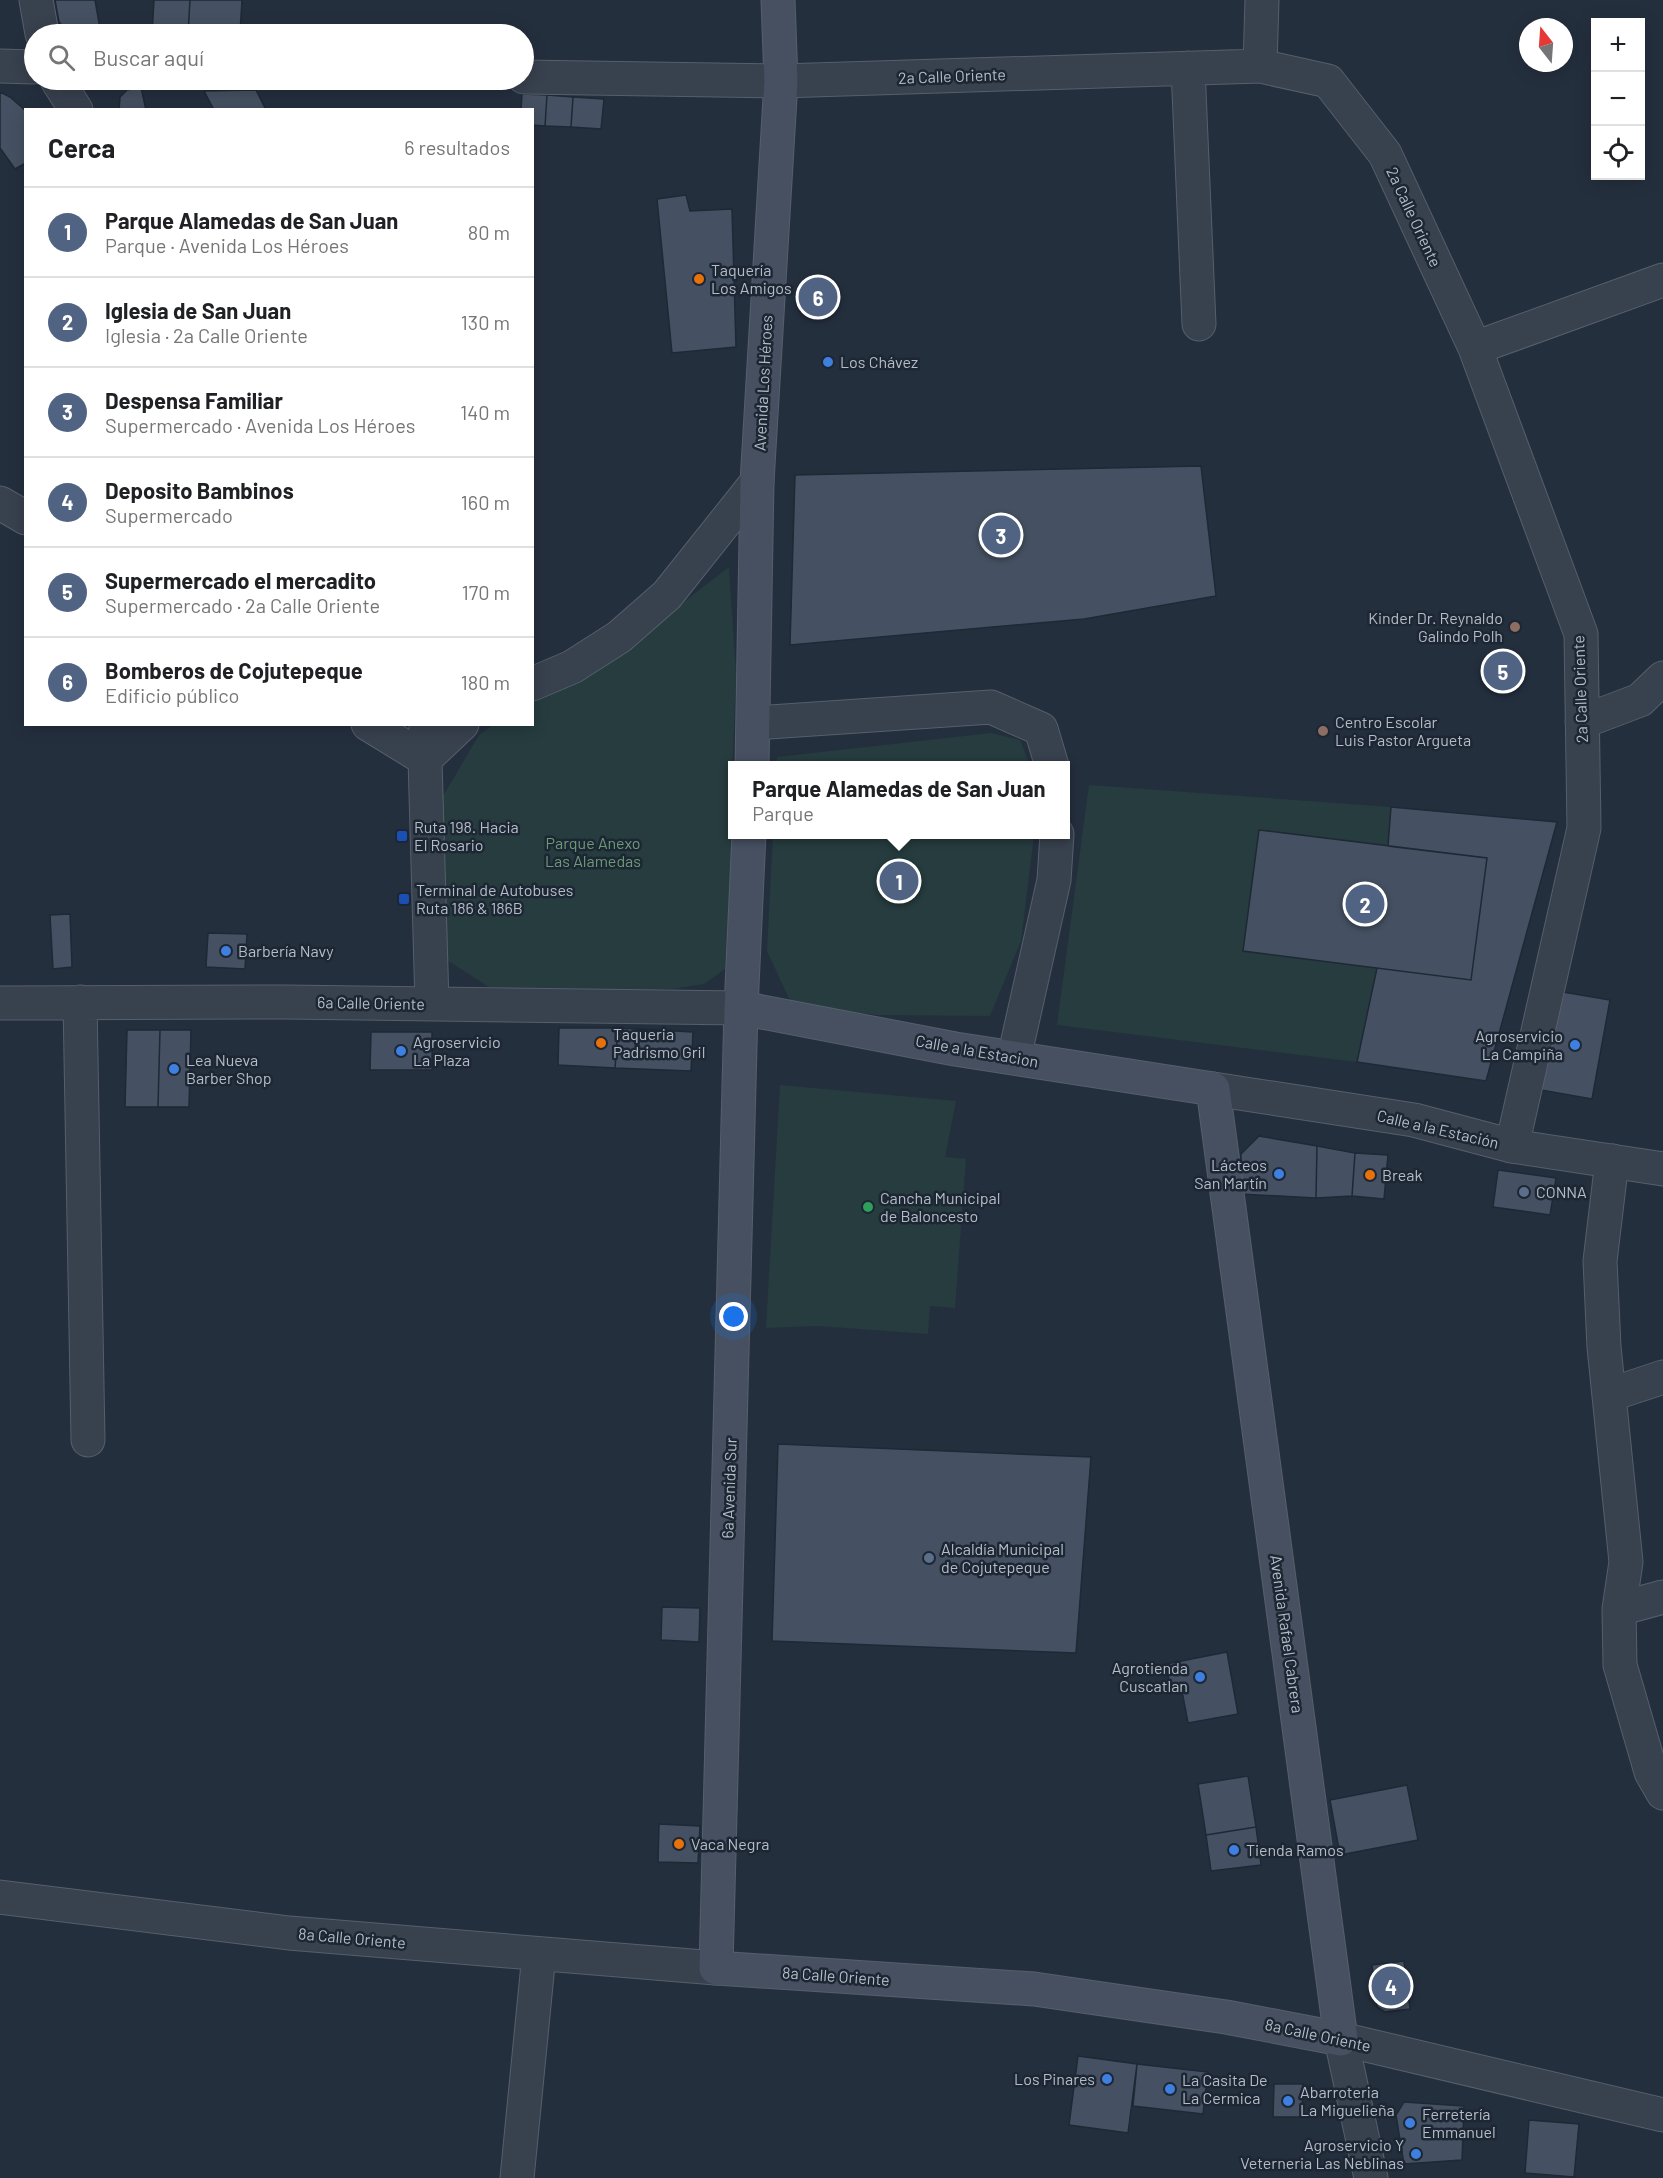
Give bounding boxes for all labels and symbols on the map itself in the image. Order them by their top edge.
north arrow [1519,18,1573,72]
street label: 2a Calle Oriente [898,64,1006,87]
street label: 2a Calle Oriente [1383,164,1446,270]
place label: Taquería Los Amigos [711,260,792,297]
marker: Taquería Los Amigos [692,272,706,286]
pin: 6 [798,274,838,320]
street label: Avenida Los Héroes [749,314,776,451]
place label: Los Chávez [840,352,918,371]
marker: Los Chávez [821,355,835,369]
pin: 3 [982,512,1020,558]
place label: Kinder Dr. Reynaldo Galindo Polh [1368,608,1503,645]
marker: Kinder Dr. Reynaldo Galindo Polh [1508,620,1522,634]
street label: 2a Calle Oriente [1568,635,1591,743]
pin: 5 [1484,648,1522,694]
place label: Centro Escolar Luis Pastor Argueta [1335,712,1471,749]
marker: Centro Escolar Luis Pastor Argueta [1316,724,1330,738]
place label: Ruta 198. Hacia El Rosario [414,817,519,854]
marker: Ruta 198. Hacia El Rosario [395,829,409,843]
park label: Parque Anexo Las Alamedas [545,833,641,870]
pin: 1 [880,858,918,904]
place label: Terminal de Autobuses Ruta 186 & 186B [416,880,573,917]
pin: 2 [1346,882,1384,926]
marker: Terminal de Autobuses Ruta 186 & 186B [397,892,411,906]
place label: Barbería Navy [238,941,334,960]
marker: Barbería Navy [219,944,233,958]
street label: 6a Calle Oriente [317,992,425,1013]
place label: Taqueria Padrismo Gril [613,1024,705,1061]
place label: Agroservicio La Campiña [1475,1026,1563,1063]
street label: Calle a la Estacion [914,1030,1040,1071]
place label: Agroservicio La Plaza [413,1032,501,1069]
marker: Taqueria Padrismo Gril [594,1036,608,1050]
marker: Agroservicio La Campiña [1568,1038,1582,1052]
marker: Agroservicio La Plaza [394,1044,408,1058]
place label: Lea Nueva Barber Shop [186,1050,272,1087]
marker: Lea Nueva Barber Shop [167,1062,181,1076]
street label: Calle a la Estación [1375,1105,1501,1152]
place label: Lácteos San Martín [1194,1155,1267,1192]
place label: Break [1382,1165,1422,1184]
marker: Lácteos San Martín [1272,1167,1286,1181]
marker: Break [1363,1168,1377,1182]
place label: CONNA [1536,1182,1587,1201]
marker: CONNA [1517,1185,1531,1199]
place label: Cancha Municipal de Baloncesto [880,1188,1000,1225]
marker: Cancha Municipal de Baloncesto [861,1200,875,1214]
your location [719,1302,748,1331]
street label: 6a Avenida Sur [717,1437,740,1539]
place label: Alcaldía Municipal de Cojutepeque [941,1539,1064,1576]
marker: Alcaldía Municipal de Cojutepeque [922,1551,936,1565]
street label: Avenida Rafael Cabrera [1267,1554,1308,1714]
place label: Agrotienda Cuscatlan [1112,1658,1188,1695]
marker: Agrotienda Cuscatlan [1193,1670,1207,1684]
place label: Vaca Negra [691,1834,769,1853]
marker: Vaca Negra [672,1837,686,1851]
place label: Tienda Ramos [1246,1840,1344,1859]
marker: Tienda Ramos [1227,1843,1241,1857]
street label: 8a Calle Oriente [298,1923,407,1952]
street label: 8a Calle Oriente [782,1962,890,1989]
pin: 4 [1372,1964,1410,2008]
street label: 8a Calle Oriente [1263,2014,1373,2055]
place label: Los Pinares [1014,2069,1095,2088]
place label: La Casita De La Cermica [1182,2070,1268,2107]
marker: Los Pinares [1100,2072,1114,2086]
marker: La Casita De La Cermica [1163,2082,1177,2096]
place label: Abarroteria La Miguelieña [1300,2082,1395,2119]
marker: Abarroteria La Miguelieña [1281,2094,1295,2108]
place label: Ferretería Emmanuel [1422,2104,1496,2141]
marker: Ferretería Emmanuel [1403,2116,1417,2130]
place label: Agroservicio Y Veterneria Las Neblinas [1240,2135,1404,2172]
marker: Agroservicio Y Veterneria Las Neblinas [1409,2147,1423,2161]

